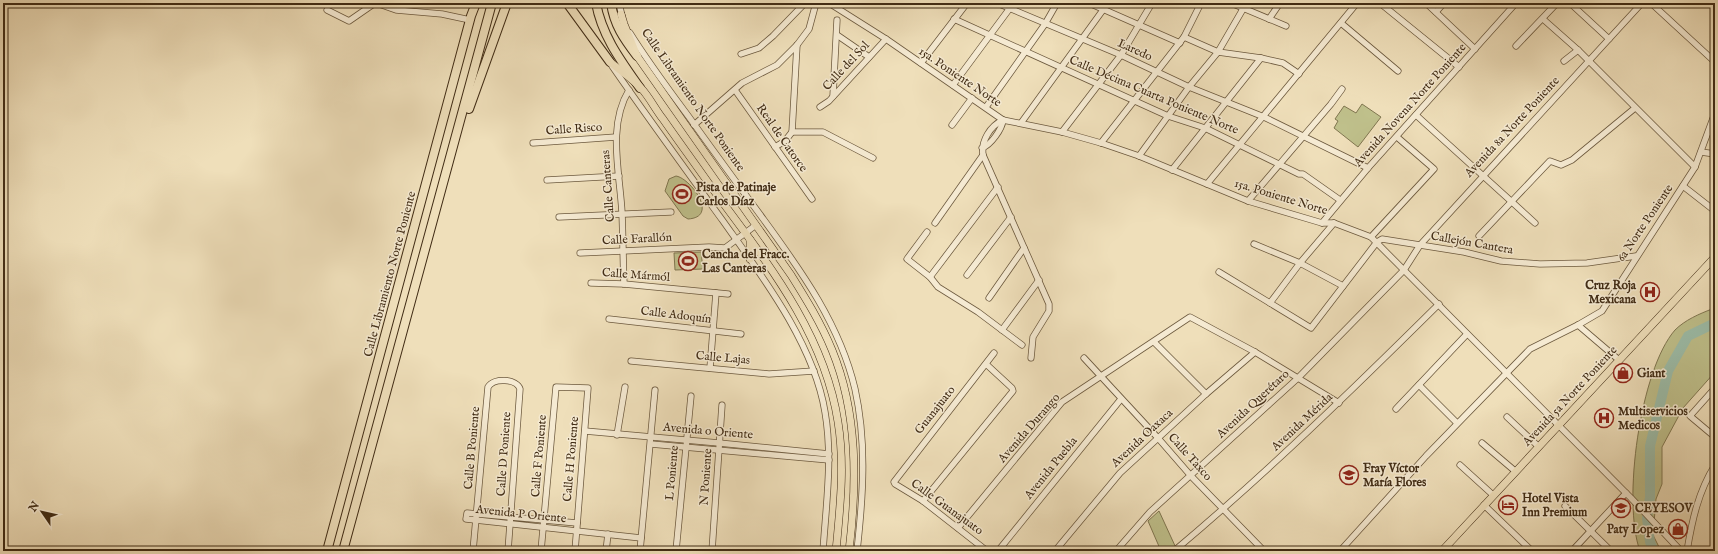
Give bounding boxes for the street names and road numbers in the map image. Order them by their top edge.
street label: Calle Libramiento Norte Poniente [638,26,748,175]
street label: Laredo [1115,36,1155,64]
street label: Calle del Sol [819,38,873,94]
street label: Avenida Novena Norte Poniente [1350,40,1470,171]
street label: 15a. Poniente Norte [916,44,1005,111]
street label: Calle Décima Cuarta Poniente Norte [1067,52,1241,138]
street label: Avenida 8a Norte Poniente [1461,73,1563,181]
street label: Real de Catorce [753,101,811,175]
street label: Calle Risco [545,120,603,138]
street label: Calle Canteras [598,150,618,222]
street label: 15a. Poniente Norte [1233,176,1330,218]
street label: 6a Norte Poniente [1614,181,1677,265]
street label: Calle Libramiento Norte Poniente [361,189,419,358]
street label: Callejón Cantera [1430,228,1515,258]
street label: Calle Farallón [602,230,673,248]
street label: Calle Mármól [601,265,671,285]
street label: Calle Adoquín [640,303,713,328]
street label: Avenida 5a Norte Poniente [1519,342,1621,450]
street label: Calle Lajas [695,348,751,368]
street label: Avenida Querétaro [1213,366,1293,442]
street label: Guanajuato [911,382,959,437]
street label: Avenida Mérida [1268,389,1336,455]
street label: Avenida Durango [994,390,1064,467]
street label: Calle B Poniente [461,405,483,490]
street label: Avenida Oaxaca [1107,405,1177,471]
street label: Calle D Poniente [494,411,514,497]
street label: Calle F Poniente [528,414,550,498]
street label: Calle H Poniente [560,415,582,502]
street label: Avenida o Oriente [661,419,754,442]
street label: Calle Taxco [1165,430,1216,484]
street label: Avenida Puebla [1021,433,1081,503]
street label: L Poniente [662,444,682,501]
street label: N Poniente [697,447,716,506]
street label: Calle Guanajuato [908,476,987,539]
street label: Avenida P Oriente [474,502,567,526]

